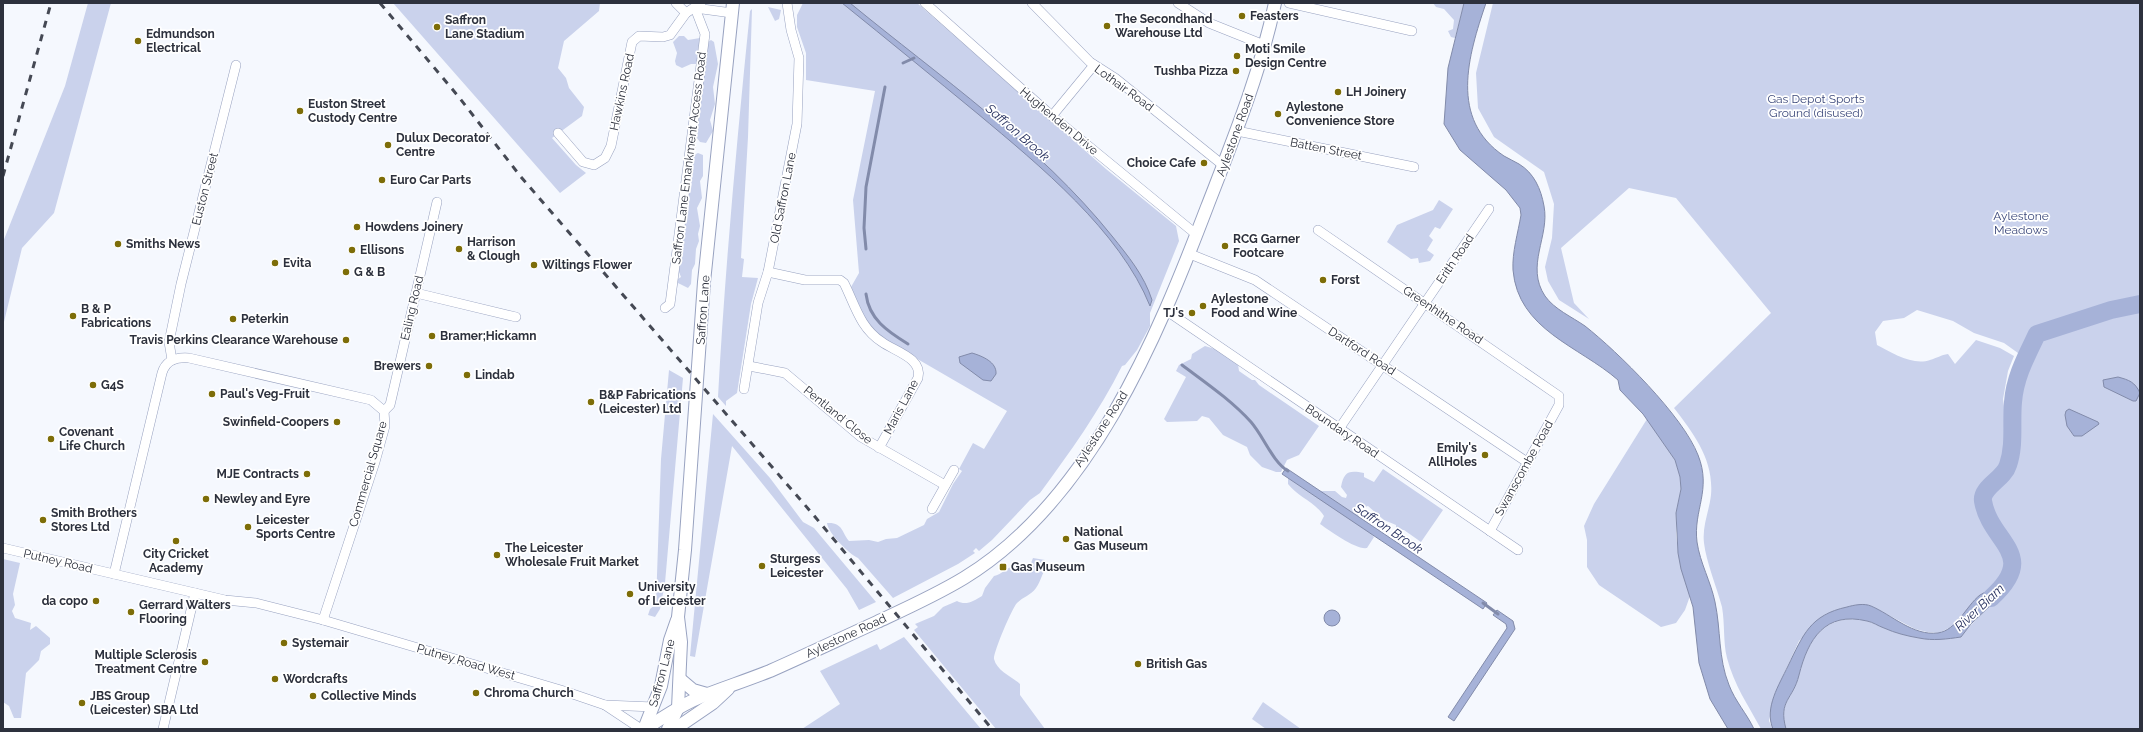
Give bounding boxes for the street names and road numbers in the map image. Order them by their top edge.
street label: Saffron Lane Emankment Access Road [669,51,709,265]
street label: Hawkins Road [607,52,637,132]
street label: Lothair Road [1092,62,1156,114]
street label: Hughenden Drive [1017,84,1101,158]
street label: Aylestone Road [1214,92,1256,178]
street label: Batten Street [1289,135,1363,163]
street label: Euston Street [189,151,221,227]
street label: Old Saffron Lane [767,151,799,245]
street label: Erith Road [1433,231,1477,287]
street label: Ealing Road [398,274,426,342]
street label: Saffron Lane [694,275,712,345]
street label: Greenhithe Road [1400,283,1486,347]
street label: Dartford Road [1326,324,1398,378]
street label: Maris Lane [881,377,921,437]
street label: Pentland Close [801,383,875,447]
street label: Aylestone Road [1071,389,1131,469]
street label: Boundary Road [1303,401,1381,461]
street label: Swanscombe Road [1492,418,1556,518]
street label: Commercial Square [346,419,390,529]
street label: Putney Road [22,546,94,576]
street label: Aylestone Road [804,611,888,661]
street label: Saffron Lane [646,638,678,708]
street label: Putney Road West [415,641,517,683]

